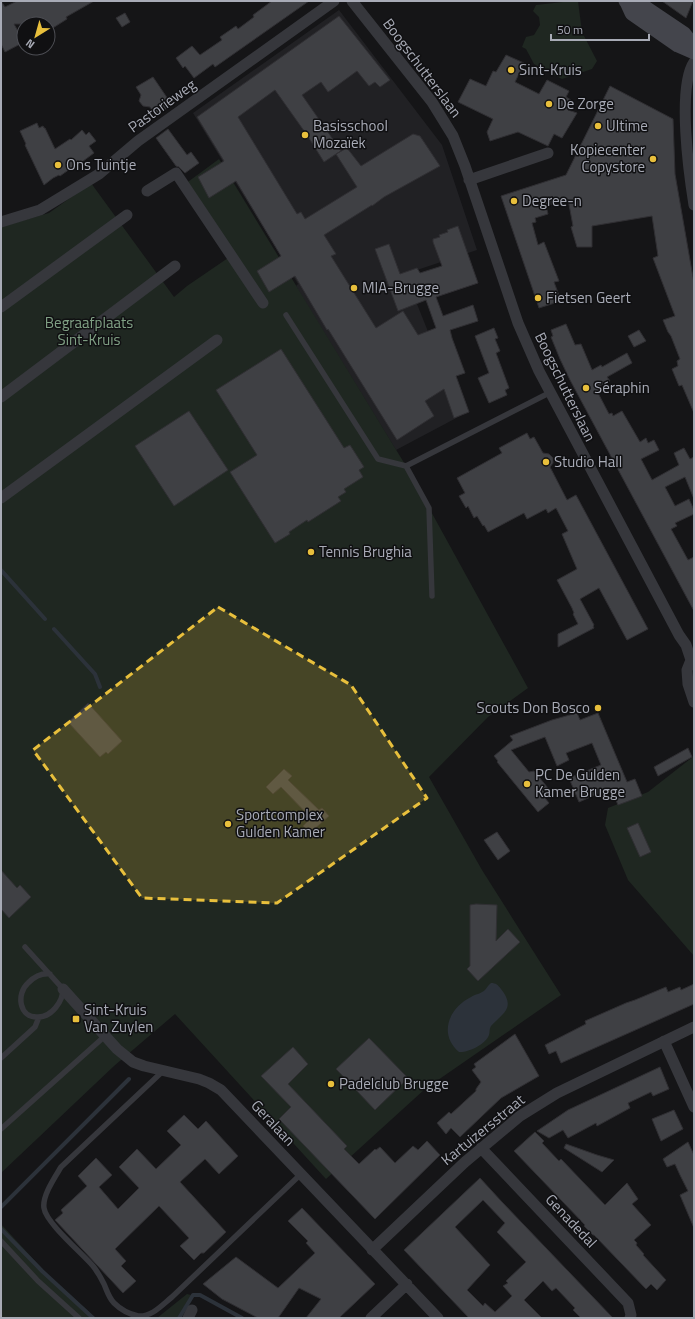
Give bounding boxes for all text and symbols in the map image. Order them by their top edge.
street label: Boogschutterslaan [377,13,467,122]
north arrow [16,16,56,56]
scale bar [551,16,649,42]
text: 50 m [557,20,583,39]
text: N [22,35,38,53]
place label: Sint-Kruis [519,58,582,81]
marker: Sint-Kruis [506,65,516,75]
street label: Pastorieweg [123,73,201,138]
place label: De Zorge [557,92,614,115]
marker: De Zorge [544,99,554,109]
place label: Basisschool Mozaïek [313,114,388,154]
place label: Ultime [606,114,648,137]
marker: Ultime [593,121,603,131]
marker: Basisschool Mozaïek [300,130,310,140]
place label: Kopiecenter Copystore [570,138,645,178]
place label: Ons Tuintje [66,153,136,176]
marker: Kopiecenter Copystore [648,154,658,164]
marker: Ons Tuintje [53,160,63,170]
place label: Degree-n [522,189,582,212]
marker: Degree-n [509,196,519,206]
place label: MIA-Brugge [362,276,439,299]
marker: MIA-Brugge [349,283,359,293]
place label: Fietsen Geert [546,286,631,309]
marker: Fietsen Geert [533,293,543,303]
park label: Begraafplaats Sint-Kruis [45,311,133,351]
street label: Boogschutterslaan [529,328,602,445]
place label: Séraphin [594,376,650,399]
marker: Séraphin [581,383,591,393]
place label: Studio Hall [554,450,622,473]
marker: Studio Hall [541,457,551,467]
place label: Tennis Brughia [319,540,412,563]
marker: Tennis Brughia [306,547,316,557]
place label: Scouts Don Bosco [477,696,590,719]
marker: Scouts Don Bosco [593,703,603,713]
place label: PC De Gulden Kamer Brugge [535,763,625,803]
marker: PC De Gulden Kamer Brugge [522,779,532,789]
place label: Sportcomplex Gulden Kamer [236,803,325,843]
marker: Sportcomplex Gulden Kamer [223,819,233,829]
place label: Sint-Kruis Van Zuylen [84,998,153,1038]
marker: Sint-Kruis Van Zuylen [71,1014,81,1024]
place label: Padelclub Brugge [339,1072,449,1095]
marker: Padelclub Brugge [326,1079,336,1089]
street label: Kartuizersstraat [436,1088,530,1171]
street label: Geralaan [246,1094,301,1151]
street label: Genadedal [540,1188,603,1253]

